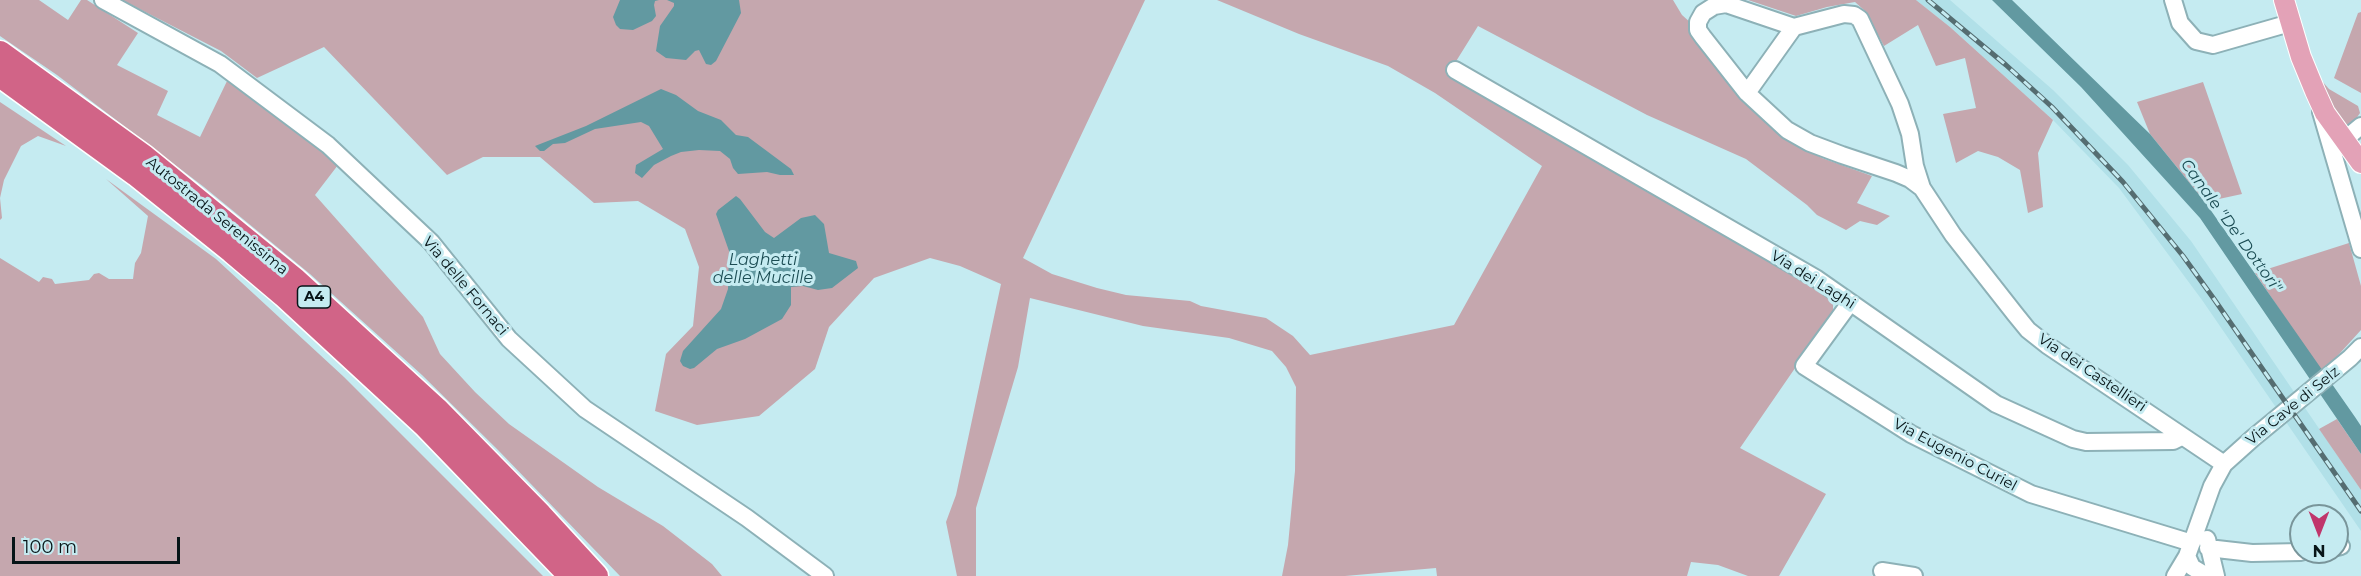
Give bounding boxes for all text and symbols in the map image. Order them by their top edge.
street label: Autostrada Serenissima [142,153,292,279]
water label: Canale "De' Dottori" [2176,156,2286,296]
street label: Via delle Fornaci [419,233,511,339]
street label: Via dei Laghi [1767,247,1859,313]
water label: Laghetti delle Mucille [713,250,813,288]
road number: A4 [298,286,330,308]
street label: Via dei Castellieri [2034,330,2150,416]
street label: Via Cave di Selz [2243,363,2343,449]
street label: Via Eugenio Curiel [1890,415,2020,495]
north arrow [2289,504,2349,564]
scale bar [15,525,183,563]
text: 100 m [23,536,77,558]
text: N [2313,541,2325,560]

